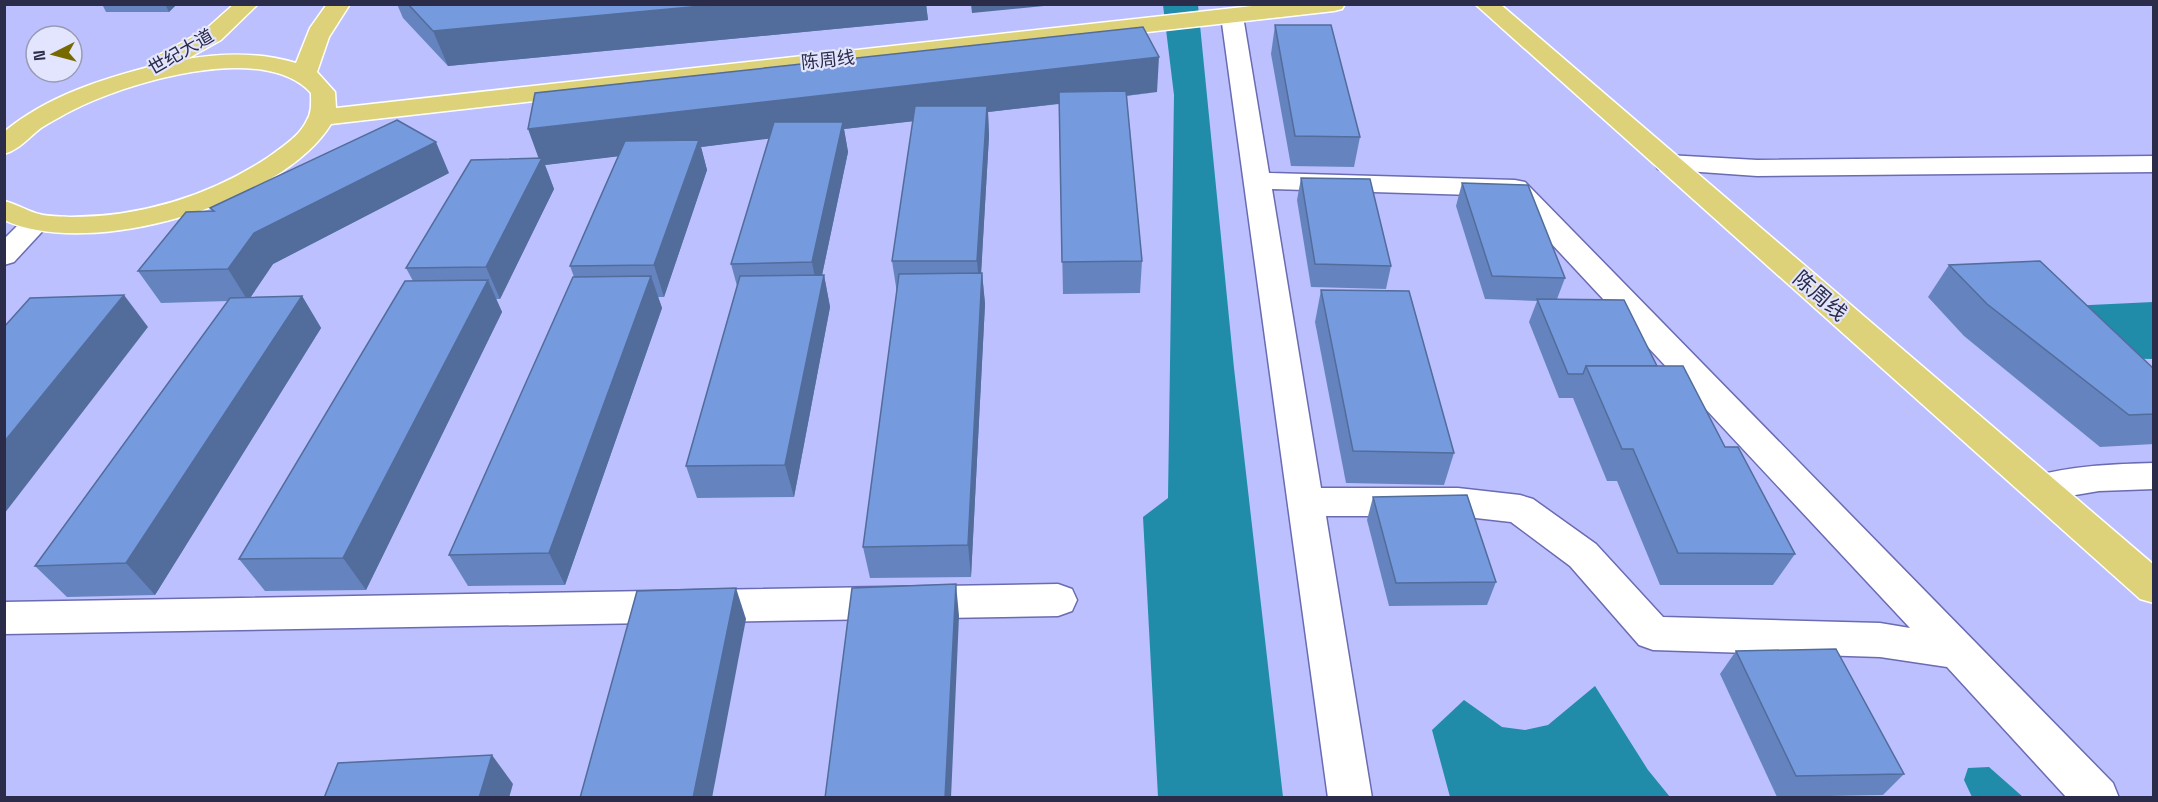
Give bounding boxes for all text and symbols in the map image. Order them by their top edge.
north arrow [24,24,84,84]
street label: 世纪大道 [144,24,218,80]
street label: 陈周线 [800,45,856,74]
text: N [29,49,51,62]
street label: 陈周线 [1788,265,1853,326]

